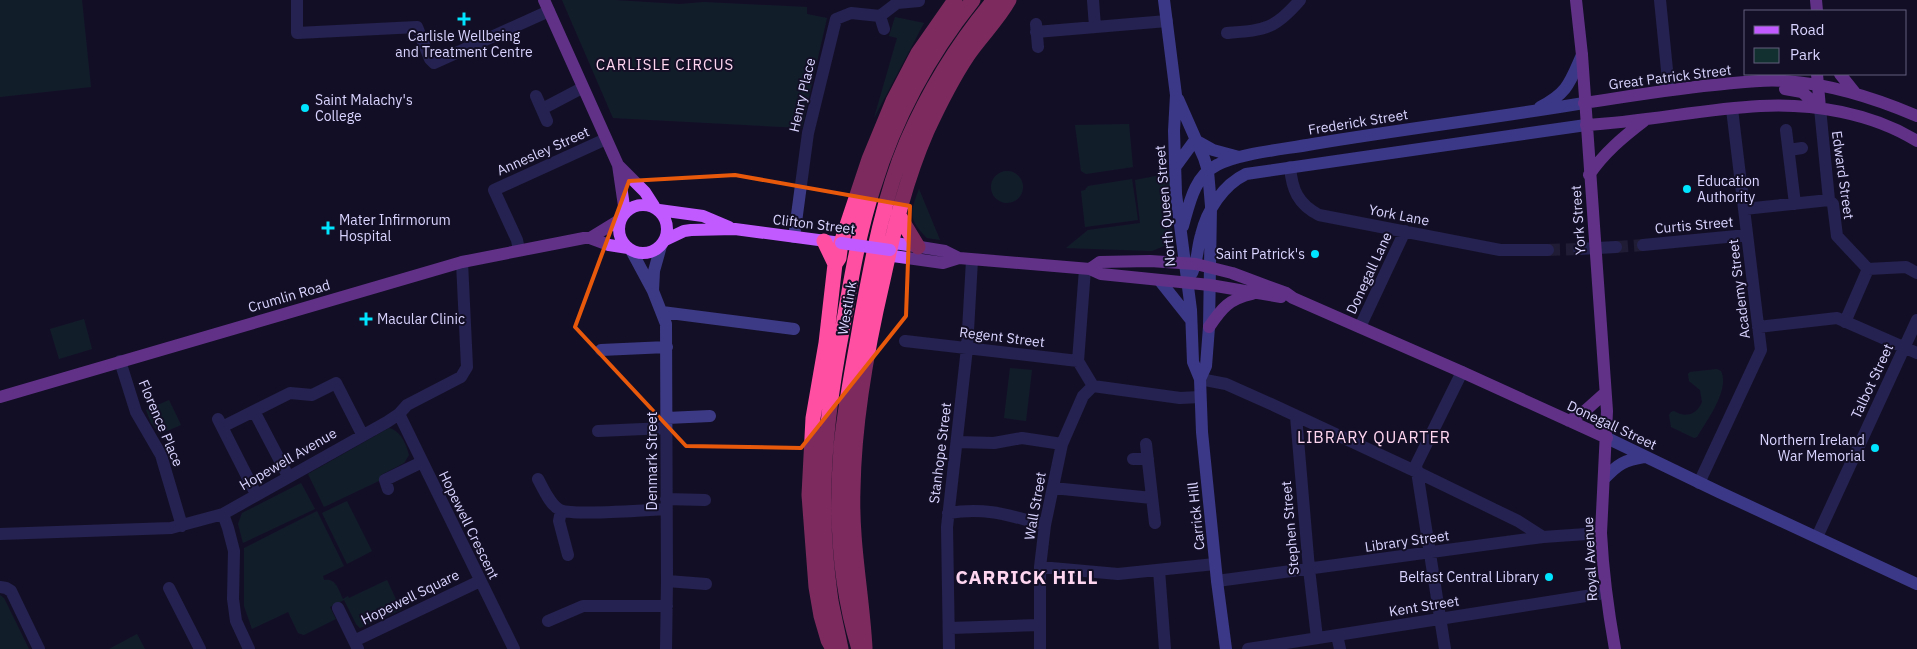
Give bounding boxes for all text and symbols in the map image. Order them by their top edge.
legend [1744,10,1907,75]
marker: Carlisle Wellbeing and Treatment Centre [457,12,471,26]
text: Road [1790,20,1825,39]
place label: Carlisle Wellbeing and Treatment Centre [395,27,533,61]
text: Park [1790,45,1820,64]
district label: CARLISLE CIRCUS [596,55,734,74]
street label: Henry Place [785,56,819,134]
street label: Great Patrick Street [1608,61,1733,93]
place label: Saint Malachy's College [315,91,413,125]
marker: Saint Malachy's College [299,102,311,114]
street label: Frederick Street [1307,105,1409,139]
street label: Annesley Street [494,123,592,179]
street label: Edward Street [1828,130,1858,220]
street label: North Queen Street [1151,144,1179,268]
place label: Education Authority [1697,172,1760,206]
marker: Education Authority [1681,183,1693,195]
street label: York Street [1567,185,1589,255]
street label: York Lane [1367,200,1431,230]
street label: Clifton Street [772,210,856,238]
place label: Mater Infirmorum Hospital [339,211,451,245]
street label: Curtis Street [1654,213,1734,237]
marker: Mater Infirmorum Hospital [321,221,335,235]
street label: Donegall Lane [1342,229,1396,317]
street label: Academy Street [1724,238,1754,340]
place label: Saint Patrick's [1216,245,1305,263]
marker: Saint Patrick's [1309,248,1321,260]
street label: Crumlin Road [246,276,332,316]
street label: Westlink [833,279,861,336]
place label: Macular Clinic [377,310,465,328]
marker: Macular Clinic [359,312,373,326]
street label: Regent Street [958,323,1046,351]
street label: Talbot Street [1847,340,1897,421]
street label: Florence Place [135,377,187,469]
street label: Donegall Street [1564,396,1660,454]
street label: Stanhope Street [925,401,955,505]
street label: Denmark Street [643,411,661,510]
street label: Hopewell Avenue [236,424,340,494]
district label: LIBRARY QUARTER [1297,427,1451,447]
place label: Northern Ireland War Memorial [1759,431,1865,465]
marker: Northern Ireland War Memorial [1869,442,1881,454]
street label: Hopewell Crescent [435,468,503,582]
street label: Wall Street [1020,470,1050,542]
street label: Stephen Street [1277,480,1303,576]
street label: Carrick Hill [1183,481,1209,551]
street label: Royal Avenue [1579,516,1601,602]
street label: Library Street [1364,526,1450,556]
street label: Hopewell Square [358,565,462,629]
district label: CARRICK HILL [955,565,1099,589]
place label: Belfast Central Library [1399,568,1539,586]
marker: Belfast Central Library [1543,571,1555,583]
street label: Kent Street [1388,592,1460,620]

